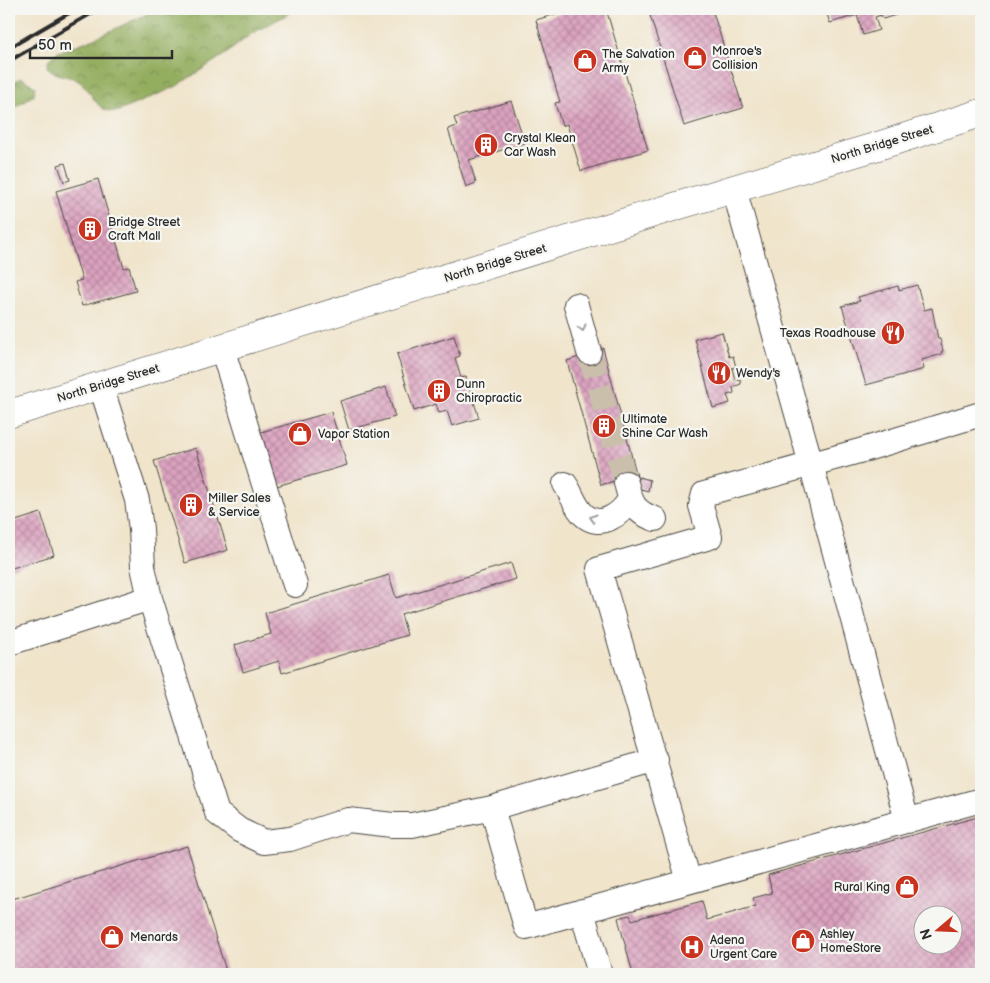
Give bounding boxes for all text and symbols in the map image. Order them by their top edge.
scale bar [30,28,172,60]
text: 50 m [38,36,72,55]
place label: Monroe's Collision [712,44,762,73]
shop icon: Monroe's Collision [682,45,708,71]
place label: The Salvation Army [602,47,675,76]
shop icon: The Salvation Army [572,48,598,74]
street label: North Bridge Street [829,122,935,167]
place label: Crystal Klean Car Wash [504,131,576,160]
building icon: Crystal Klean Car Wash [473,132,499,158]
place label: Bridge Street Craft Mall [108,215,181,244]
building icon: Bridge Street Craft Mall [77,216,103,242]
street label: North Bridge Street [442,241,548,286]
restaurant icon: Texas Roadhouse [880,320,906,346]
one-way arrow [577,324,587,332]
place label: Texas Roadhouse [780,326,876,341]
restaurant icon: Wendy's [706,360,732,386]
street label: North Bridge Street [55,361,161,406]
place label: Wendy's [736,366,780,381]
place label: Dunn Chiropractic [456,377,522,406]
building icon: Dunn Chiropractic [426,378,452,404]
place label: Ultimate Shine Car Wash [622,412,708,441]
building icon: Ultimate Shine Car Wash [591,413,617,439]
shop icon: Vapor Station [287,421,313,447]
place label: Vapor Station [318,427,390,442]
place label: Miller Sales & Service [208,491,271,520]
building icon: Miller Sales & Service [178,492,204,518]
one-way arrow [589,514,598,524]
shop icon: Rural King [894,874,920,900]
place label: Rural King [834,880,890,895]
north arrow [912,906,962,956]
shop icon: Menards [99,924,125,950]
text: N [916,926,936,942]
place label: Ashley HomeStore [820,927,881,956]
shop icon: Ashley HomeStore [790,928,816,954]
place label: Menards [130,930,178,945]
place label: Adena Urgent Care [710,933,777,962]
hospital icon: Adena Urgent Care [679,934,705,960]

